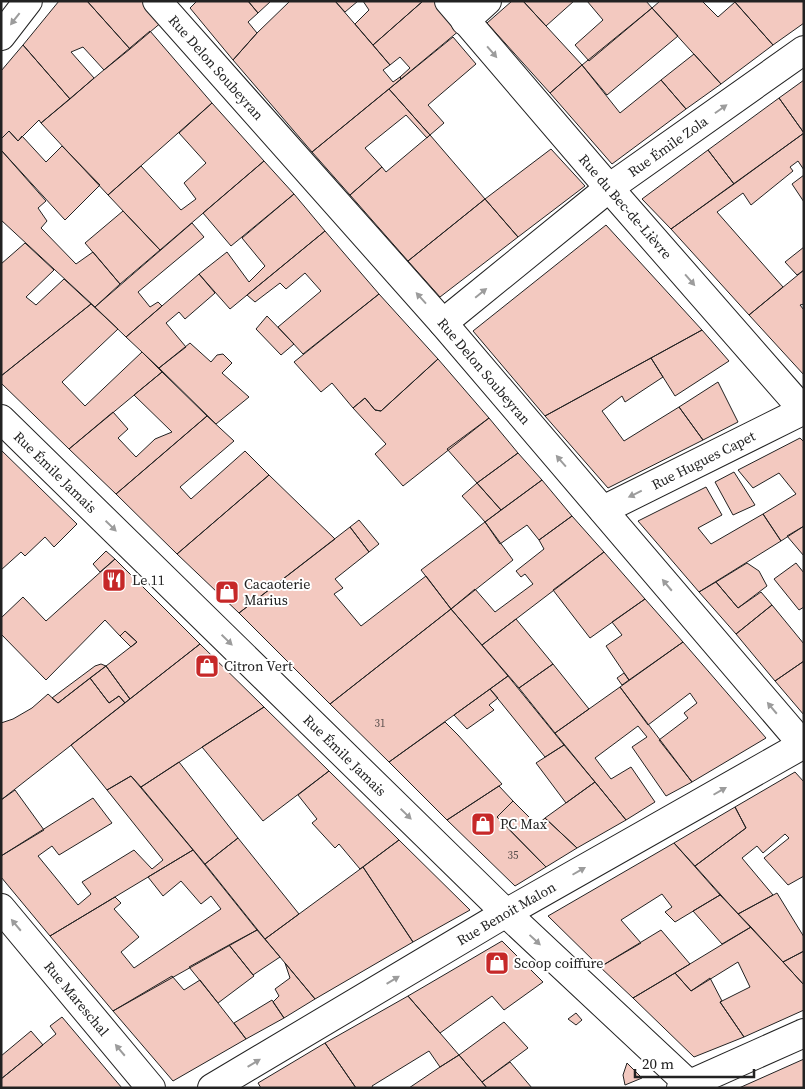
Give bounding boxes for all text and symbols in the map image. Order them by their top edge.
street label: Rue Delon Soubeyran [164,11,269,125]
one-way arrow [9,12,20,25]
one-way arrow [486,45,497,58]
one-way arrow [714,104,728,114]
street label: Rue Émile Zola [624,111,713,182]
street label: Rue du Bec-de-Lièvre [574,150,677,263]
one-way arrow [684,274,695,287]
one-way arrow [474,287,487,298]
one-way arrow [415,293,427,305]
street label: Rue Delon Soubeyran [433,314,536,429]
street label: Rue Hugues Capet [648,426,759,494]
street label: Rue Émile Jamais [9,427,101,517]
one-way arrow [555,456,567,468]
one-way arrow [627,490,642,498]
one-way arrow [105,520,117,532]
restaurant icon: Le 11 [101,567,127,593]
place label: Le 11 [132,570,165,590]
place label: Cacaoterie Marius [244,574,310,610]
one-way arrow [661,578,672,591]
shop icon: Cacaoterie Marius [214,579,240,605]
one-way arrow [221,634,233,646]
shop icon: Citron Vert [194,653,220,679]
place label: Citron Vert [224,656,293,676]
one-way arrow [766,703,778,715]
street label: Rue Émile Jamais [299,710,391,801]
house number: 31 [375,716,386,731]
one-way arrow [713,787,728,795]
one-way arrow [400,808,412,820]
shop icon: PC Max [470,811,496,837]
place label: PC Max [500,814,548,834]
house number: 35 [508,848,519,863]
one-way arrow [572,867,586,876]
street label: Rue Benoit Malon [453,877,560,950]
one-way arrow [10,919,21,932]
one-way arrow [529,934,541,946]
shop icon: Scoop coiffure [484,950,510,976]
place label: Scoop coiffure [514,953,604,973]
street label: Rue Mareschal [39,957,114,1040]
one-way arrow [387,975,400,984]
one-way arrow [114,1044,125,1057]
scale bar [635,1046,754,1078]
text: 20 m [642,1053,674,1074]
one-way arrow [247,1058,260,1067]

